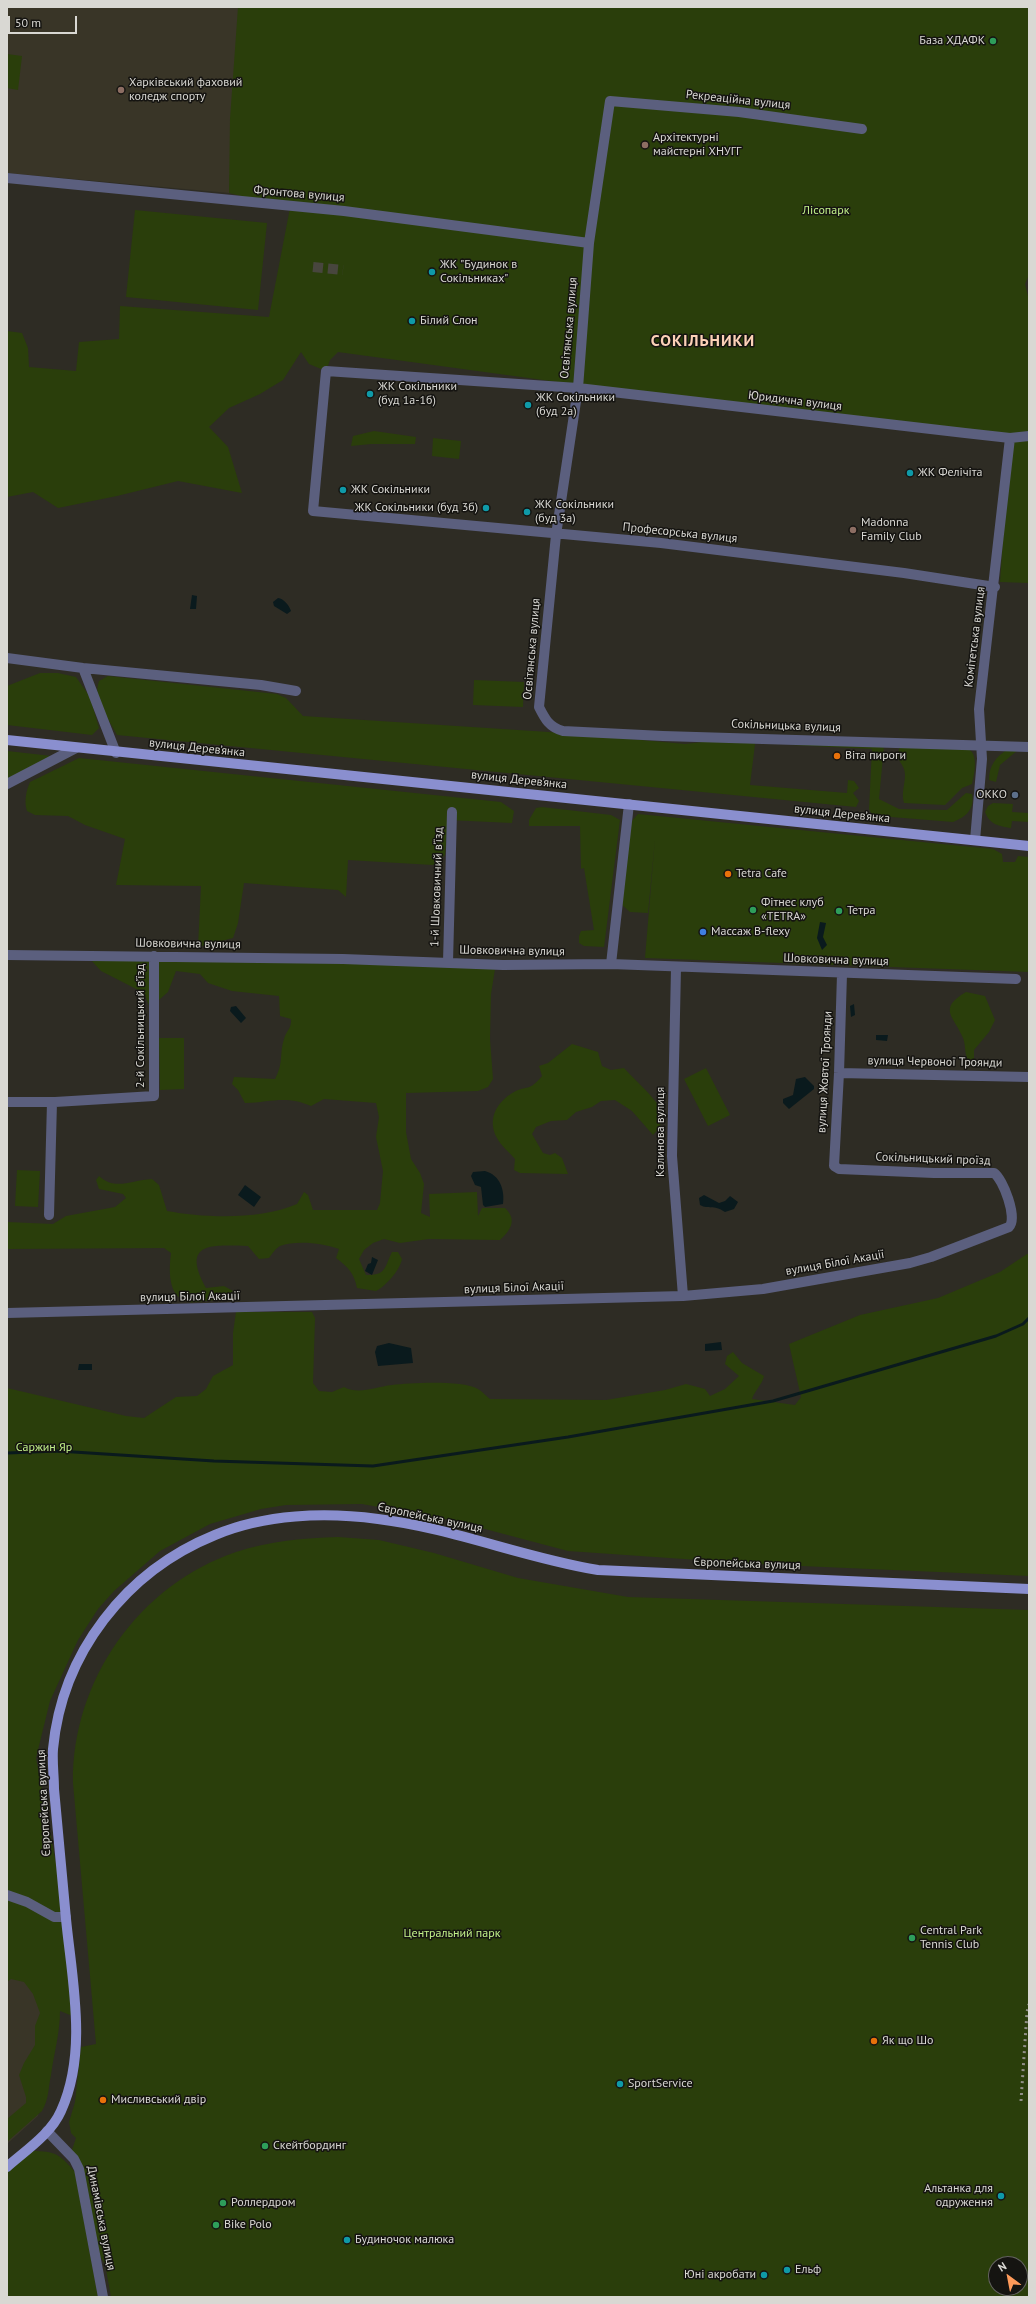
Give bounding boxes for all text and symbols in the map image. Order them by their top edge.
scale bar [10,8,79,34]
text: 50 m [15,15,41,30]
place label: База ХДАФК [919,34,985,48]
marker: База ХДАФК [988,36,998,46]
place label: Харківський фаховий коледж спорту [129,76,242,104]
marker: Харківський фаховий коледж спорту [116,85,126,95]
street label: Рекреаційна вулиця [685,87,791,113]
place label: Архітектурні майстерні ХНУГГ [653,131,741,159]
marker: Архітектурні майстерні ХНУГГ [640,140,650,150]
street label: Фронтова вулиця [253,183,345,205]
park label: Лісопарк [803,204,849,218]
place label: ЖК "Будинок в Сокільниках" [440,258,517,286]
marker: ЖК "Будинок в Сокільниках" [427,267,437,277]
street label: Освітянська вулиця [557,277,581,379]
place label: Білий Слон [420,314,478,328]
marker: Білий Слон [407,316,417,326]
district label: СОКІЛЬНИКИ [651,331,755,351]
place label: ЖК Сокільники (буд 1а-1б) [378,380,457,408]
street label: Юридична вулиця [747,388,843,414]
marker: ЖК Сокільники (буд 1а-1б) [365,389,375,399]
place label: ЖК Сокільники (буд 2а) [536,391,615,419]
marker: ЖК Сокільники (буд 2а) [523,400,533,410]
place label: ЖК Фелічіта [918,466,982,480]
marker: ЖК Фелічіта [905,468,915,478]
place label: ЖК Сокільники [351,483,430,497]
marker: ЖК Сокільники [338,485,348,495]
place label: ЖК Сокільники (буд 3а) [535,498,614,526]
place label: ЖК Сокільники (буд 3б) [355,501,478,515]
marker: ЖК Сокільники (буд 3б) [481,503,491,513]
marker: ЖК Сокільники (буд 3а) [522,507,532,517]
place label: Madonna Family Club [861,516,922,544]
street label: Професорська вулиця [622,520,738,546]
marker: Madonna Family Club [848,525,858,535]
street label: Комітетська вулиця [962,586,988,688]
street label: Освітянська вулиця [520,598,544,700]
street label: Сокільницька вулиця [731,717,841,735]
street label: вулиця Дерев’янка [148,736,246,760]
place label: Віта пироги [845,749,906,763]
marker: Віта пироги [832,751,842,761]
street label: вулиця Дерев’янка [470,768,568,792]
place label: ОККО [976,788,1007,802]
marker: ОККО [1010,790,1020,800]
street label: вулиця Дерев’янка [793,802,891,826]
street label: 1-й Шовковичний в’їзд [428,827,446,947]
place label: Tetra Cafe [736,867,787,881]
marker: Tetra Cafe [723,869,733,879]
place label: Фітнес клуб «TETRA» [761,896,824,924]
place label: Тетра [847,904,875,918]
marker: Фітнес клуб «TETRA» [748,905,758,915]
marker: Тетра [834,906,844,916]
place label: Массаж B-flexy [711,925,790,939]
marker: Массаж B-flexy [698,927,708,937]
street label: Шовковична вулиця [135,936,241,952]
street label: Шовковична вулиця [459,943,565,959]
street label: Шовковична вулиця [783,951,889,969]
street label: 2-й Сокільницький в’їзд [134,964,148,1088]
street label: вулиця Жовтої Троянди [815,1011,835,1133]
street label: вулиця Червоної Троянди [868,1054,1002,1070]
street label: Калинова вулиця [654,1087,668,1177]
street label: Сокільницький проїзд [875,1150,991,1168]
street label: вулиця Білої Акації [784,1247,886,1279]
street label: вулиця Білої Акації [464,1279,564,1297]
street label: вулиця Білої Акації [140,1289,240,1305]
park label: Саржин Яр [16,1441,72,1455]
street label: Європейська вулиця [376,1500,484,1536]
street label: Європейська вулиця [693,1555,801,1573]
street label: Європейська вулиця [34,1749,54,1857]
place label: Central Park Tennis Club [920,1924,982,1952]
park label: Центральний парк [404,1927,500,1941]
marker: Central Park Tennis Club [907,1933,917,1943]
place label: Як що Шо [882,2034,933,2048]
marker: Як що Шо [869,2036,879,2046]
place label: SportService [628,2077,693,2091]
marker: SportService [615,2079,625,2089]
place label: Мисливський двір [111,2093,206,2107]
marker: Мисливський двір [98,2095,108,2105]
place label: Скейтбординг [273,2139,346,2153]
marker: Скейтбординг [260,2141,270,2151]
street label: Динамівська вулиця [84,2165,118,2271]
place label: Альтанка для одруження [924,2182,993,2210]
marker: Альтанка для одруження [996,2191,1006,2201]
place label: Роллердром [231,2196,295,2210]
marker: Роллердром [218,2198,228,2208]
place label: Bike Polo [224,2218,272,2232]
marker: Bike Polo [211,2220,221,2230]
place label: Будиночок малюка [355,2233,454,2247]
marker: Будиночок малюка [342,2235,352,2245]
north arrow [988,2256,1028,2296]
text: N [995,2259,1009,2275]
place label: Ельф [795,2263,821,2277]
marker: Ельф [782,2265,792,2275]
place label: Юні акробати [684,2268,756,2282]
marker: Юні акробати [759,2270,769,2280]

